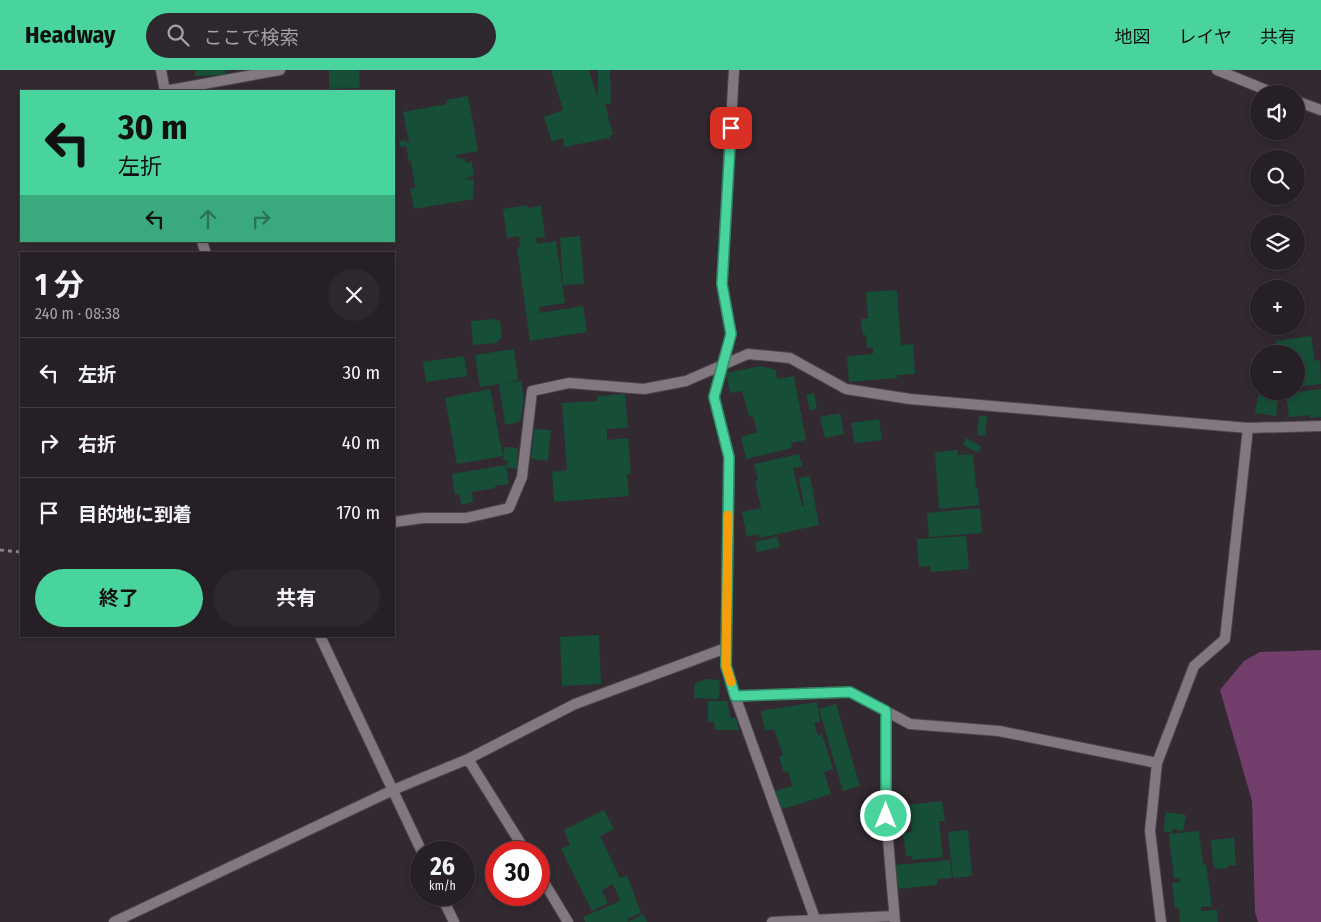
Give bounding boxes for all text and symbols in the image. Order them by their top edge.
search box [146,13,496,58]
text: Headway [25,21,116,49]
icon: search [164,21,192,49]
text: ここで検索 [204,26,299,49]
text: 地図 [1115,26,1151,48]
text: レイヤ [1179,26,1232,48]
text: 共有 [1260,26,1296,48]
map controls [1250,85,1305,400]
button: sound [1250,85,1305,140]
text: 30 m [118,106,188,148]
pin [710,107,752,149]
icon: left [35,110,100,175]
icon: arrive [717,114,745,142]
button: search [1250,150,1305,205]
text: 左折 [118,153,162,180]
icon: left [141,205,169,233]
icon: ahead [194,205,222,233]
icon: right [247,205,275,233]
button: layers [1250,215,1305,270]
text: 1 分 [35,267,84,303]
button: close [328,269,380,321]
button: + [1250,280,1305,335]
text: 240 m · 08:38 [35,304,120,323]
button: − [1250,345,1305,400]
icon: left [35,359,63,387]
text: 30 m [342,361,380,384]
text: 左折 [78,363,116,386]
icon: right [35,429,63,457]
text: 40 m [342,431,380,454]
text: 右折 [78,433,116,456]
icon: arrive [35,499,63,527]
text: 170 m [336,501,380,524]
text: 目的地に到着 [78,503,192,526]
button: 終了 [35,569,203,627]
button: 共有 [213,569,380,627]
position arrow [859,789,911,841]
speed limit sign: 30 [485,841,550,906]
text: 26 [430,852,455,882]
text: km/h [429,879,456,893]

